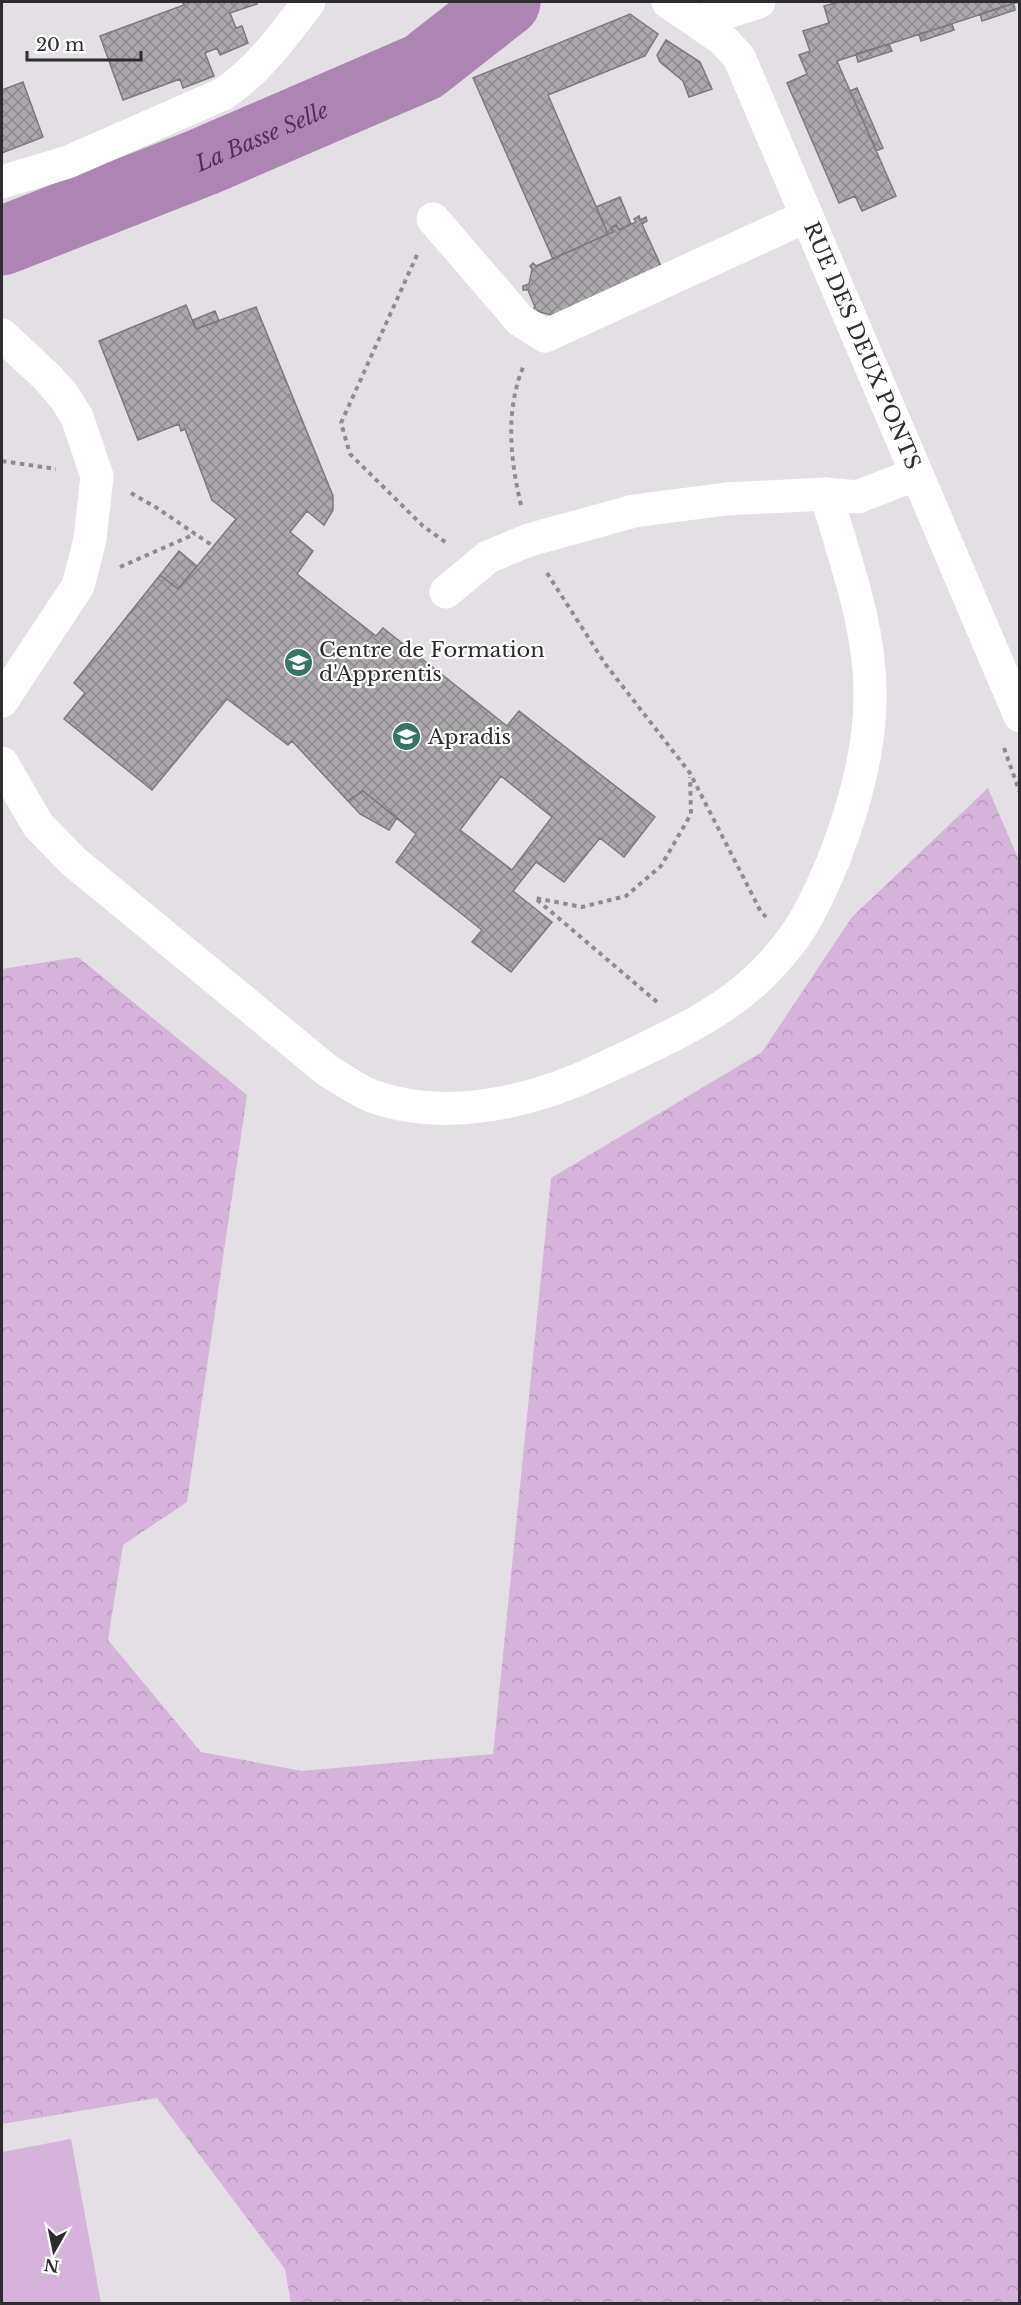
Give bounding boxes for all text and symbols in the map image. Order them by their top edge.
scale bar [27,24,141,62]
text: 20 m [36,34,84,56]
water label: La Basse Selle [190,96,332,178]
street label: RUE DES DEUX PONTS [798,218,926,473]
place label: Centre de Formation d'Apprentis [319,637,545,687]
school or university icon: Centre de Formation d'Apprentis [282,646,314,678]
school or university icon: Apradis [391,721,423,753]
place label: Apradis [427,724,511,750]
north arrow [24,2221,84,2281]
text: N [43,2255,61,2277]

